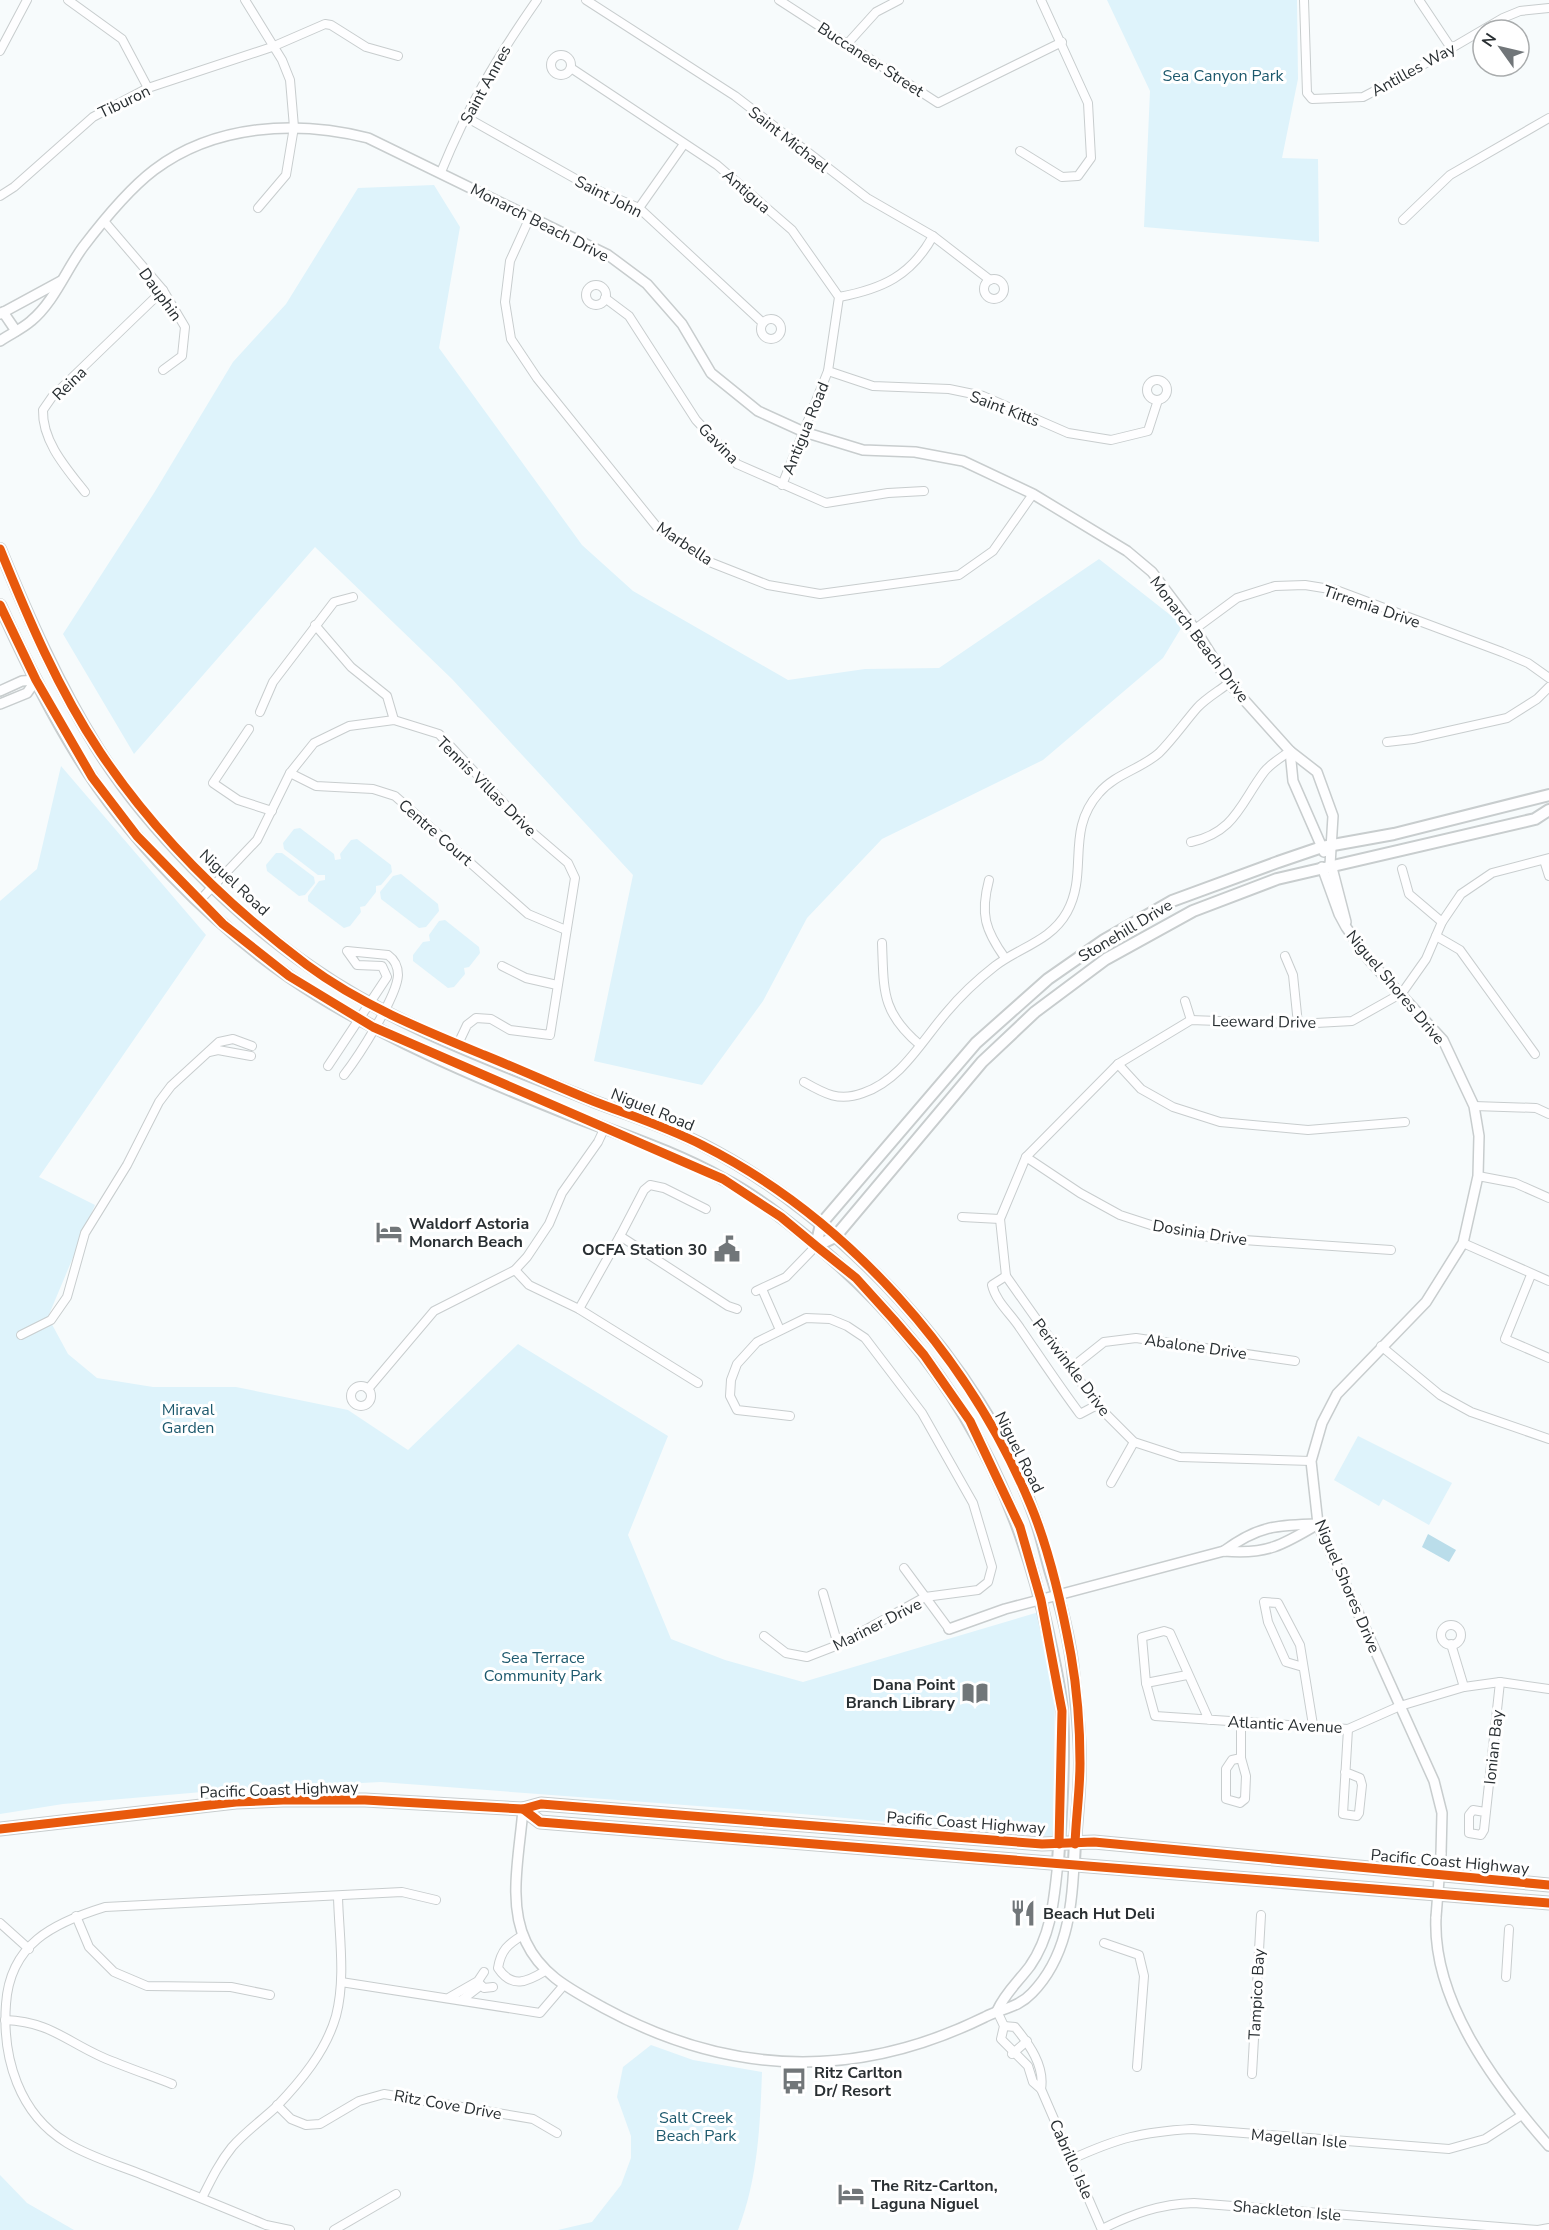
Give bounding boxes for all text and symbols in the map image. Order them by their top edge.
street label: Buccaneer Street [813,17,928,103]
north arrow [1471,18,1531,78]
text: N [1477,29,1502,51]
street label: Antilles Way [1367,37,1460,102]
street label: Saint Annes [455,41,517,128]
park label: Sea Canyon Park [1162,65,1285,87]
street label: Tiburon [95,80,154,124]
street label: Saint Michael [744,101,833,178]
street label: Antigua [718,165,775,219]
street label: Saint John [571,170,646,223]
street label: Monarch Beach Drive [467,178,613,267]
street label: Dauphin [133,264,187,326]
street label: Reina [48,362,92,406]
street label: Antigua Road [777,379,835,478]
street label: Saint Kitts [967,386,1043,432]
street label: Gavina [693,418,744,469]
street label: Marbella [652,517,717,571]
street label: Monarch Beach Drive [1144,572,1254,707]
street label: Tirremia Drive [1320,580,1423,634]
street label: Tennis Villas Drive [431,732,541,842]
street label: Centre Court [394,794,477,871]
street label: Niguel Road [194,845,274,921]
street label: Stonehill Drive [1074,894,1177,968]
street label: Niguel Shores Drive [1341,926,1450,1049]
street label: Leeward Drive [1212,1010,1316,1034]
street label: Niguel Road [607,1083,698,1137]
place label: Waldorf Astoria Monarch Beach [409,1213,529,1253]
street label: Dosinia Drive [1151,1215,1249,1251]
hotel icon: Waldorf Astoria Monarch Beach [374,1217,404,1247]
public building icon: OCFA Station 30 [712,1234,742,1264]
place label: OCFA Station 30 [582,1239,707,1261]
street label: Periwinkle Drive [1027,1314,1115,1421]
street label: Abalone Drive [1143,1329,1248,1365]
park label: Miraval Garden [162,1399,215,1439]
street label: Niguel Road [989,1408,1049,1497]
street label: Niguel Shores Drive [1309,1516,1385,1656]
street label: Mariner Drive [829,1593,926,1657]
park label: Sea Terrace Community Park [484,1647,603,1687]
place label: Dana Point Branch Library [846,1674,956,1714]
library icon: Dana Point Branch Library [960,1678,990,1708]
street label: Ionian Bay [1479,1708,1509,1786]
street label: Atlantic Avenue [1227,1711,1343,1739]
street label: Pacific Coast Highway [199,1776,360,1804]
street label: Pacific Coast Highway [886,1806,1047,1840]
street label: Pacific Coast Highway [1370,1844,1531,1880]
restaurant icon: Beach Hut Deli [1008,1898,1038,1928]
place label: Beach Hut Deli [1043,1903,1155,1925]
street label: Tampico Bay [1244,1947,1270,2040]
place label: Ritz Carlton Dr/ Resort [814,2062,902,2102]
bus stop icon: Ritz Carlton Dr/ Resort [779,2066,809,2096]
street label: Ritz Cove Drive [392,2085,504,2125]
park label: Salt Creek Beach Park [656,2107,737,2147]
street label: Cabrillo Isle [1044,2116,1098,2203]
street label: Magellan Isle [1250,2124,1348,2154]
place label: The Ritz-Carlton, Laguna Niguel [871,2175,998,2215]
hotel icon: The Ritz-Carlton, Laguna Niguel [836,2179,866,2209]
street label: Shackleton Isle [1232,2195,1342,2227]

